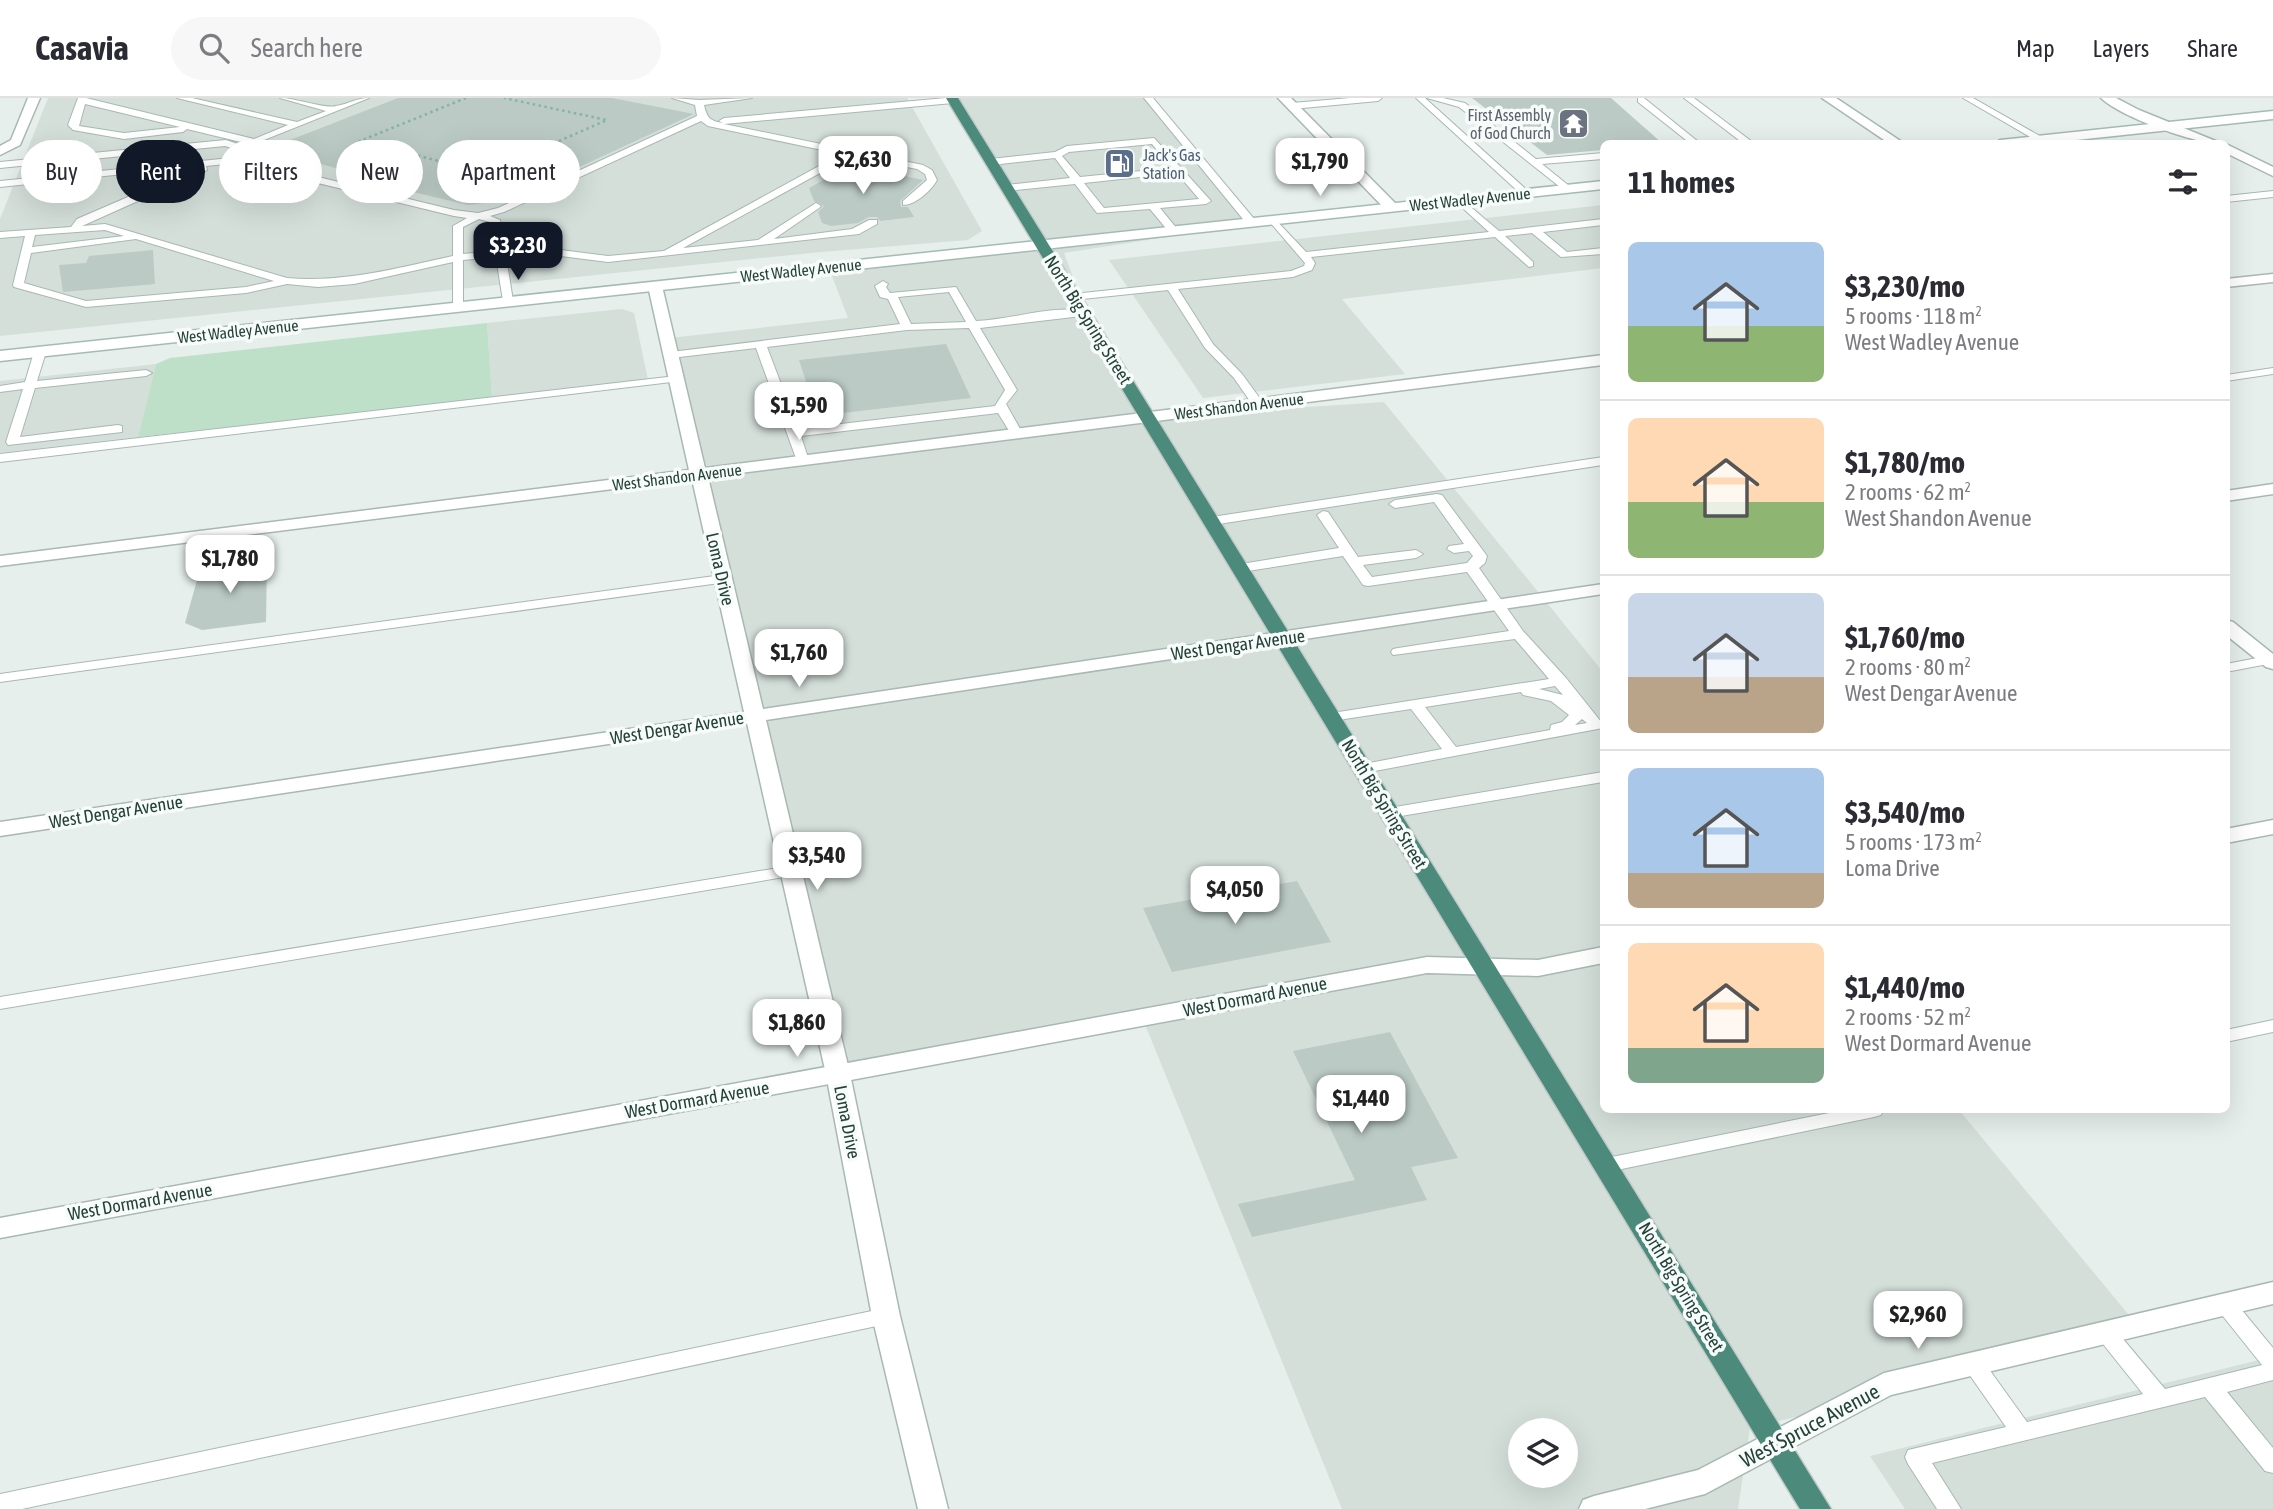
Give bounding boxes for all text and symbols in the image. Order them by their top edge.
search box [171,17,661,80]
text: Casavia [35,29,129,67]
icon: search [195,29,233,67]
text: Search here [251,33,363,63]
text: Map [2016,35,2055,62]
text: Layers [2093,35,2149,62]
text: Share [2187,35,2238,62]
place label: First Assembly of God Church [1468,106,1551,142]
temple icon: First Assembly of God Church [1557,107,1591,141]
pin: $2,630 [806,136,920,196]
pin: $1,790 [1263,139,1377,198]
chip: Buy [21,140,102,203]
chip: Rent [116,140,205,203]
chip: Filters [219,140,322,203]
chip: New [336,140,423,203]
chip: Apartment [437,140,580,203]
text: $2,630 [835,146,892,172]
place label: Jack's Gas Station [1143,146,1201,182]
fuel station icon: Jack's Gas Station [1103,147,1137,181]
text: $1,790 [1292,148,1349,174]
icon: filters [2164,163,2202,201]
text: 11 homes [1628,165,1735,199]
street label: West Wadley Avenue [1409,184,1531,215]
pin: $3,230 [461,222,575,282]
text: $3,230 [490,232,547,258]
street label: North Big Spring Street [1040,252,1136,388]
street label: West Wadley Avenue [740,255,862,286]
text: $3,230/mo [1845,269,1965,303]
icon: home [1684,270,1768,354]
text: 5 rooms · 118 m² [1845,303,1982,329]
street label: West Wadley Avenue [177,316,299,347]
text: West Wadley Avenue [1845,329,2019,355]
pin: $1,590 [742,382,856,442]
street label: West Shandon Avenue [1173,389,1305,423]
text: $1,590 [771,392,828,418]
text: $1,780/mo [1845,445,1965,479]
icon: home [1684,446,1768,530]
street label: West Shandon Avenue [611,460,743,494]
text: 2 rooms · 62 m² [1845,479,1971,505]
text: West Shandon Avenue [1845,505,2032,531]
street label: Loma Drive [702,530,739,607]
pin: $1,780 [173,536,287,595]
text: $1,780 [202,545,259,571]
text: $1,760/mo [1845,620,1965,654]
icon: home [1684,621,1768,705]
street label: West Dengar Avenue [1170,625,1306,664]
pin: $1,760 [742,630,856,689]
text: $1,760 [771,639,828,665]
text: 2 rooms · 80 m² [1845,654,1971,680]
text: West Dengar Avenue [1845,680,2018,706]
street label: West Dengar Avenue [609,707,745,748]
street label: North Big Spring Street [1337,735,1431,872]
street label: West Dengar Avenue [48,791,184,832]
text: $3,540/mo [1845,795,1965,829]
icon: home [1684,796,1768,880]
text: 5 rooms · 173 m² [1845,829,1982,855]
pin: $3,540 [760,832,874,892]
text: $3,540 [789,842,846,868]
text: Loma Drive [1845,855,1940,881]
pin: $4,050 [1178,866,1292,926]
text: $4,050 [1207,876,1264,902]
text: $1,440/mo [1845,970,1965,1004]
icon: home [1684,971,1768,1055]
street label: West Dormard Avenue [1181,972,1329,1021]
pin: $1,860 [740,1000,854,1059]
text: 2 rooms · 52 m² [1845,1004,1971,1030]
text: $1,860 [769,1009,826,1035]
text: West Dormard Avenue [1845,1030,2032,1056]
street label: West Dormard Avenue [623,1076,771,1123]
pin: $1,440 [1304,1076,1418,1135]
street label: Loma Drive [830,1083,865,1160]
text: $1,440 [1333,1085,1390,1111]
street label: West Dormard Avenue [66,1178,214,1225]
street label: North Big Spring Street [1634,1218,1728,1355]
pin: $2,960 [1861,1292,1975,1351]
text: $2,960 [1890,1301,1947,1327]
street label: West Spruce Avenue [1736,1378,1883,1472]
map controls [1508,1418,1578,1488]
button: layers [1508,1418,1578,1488]

